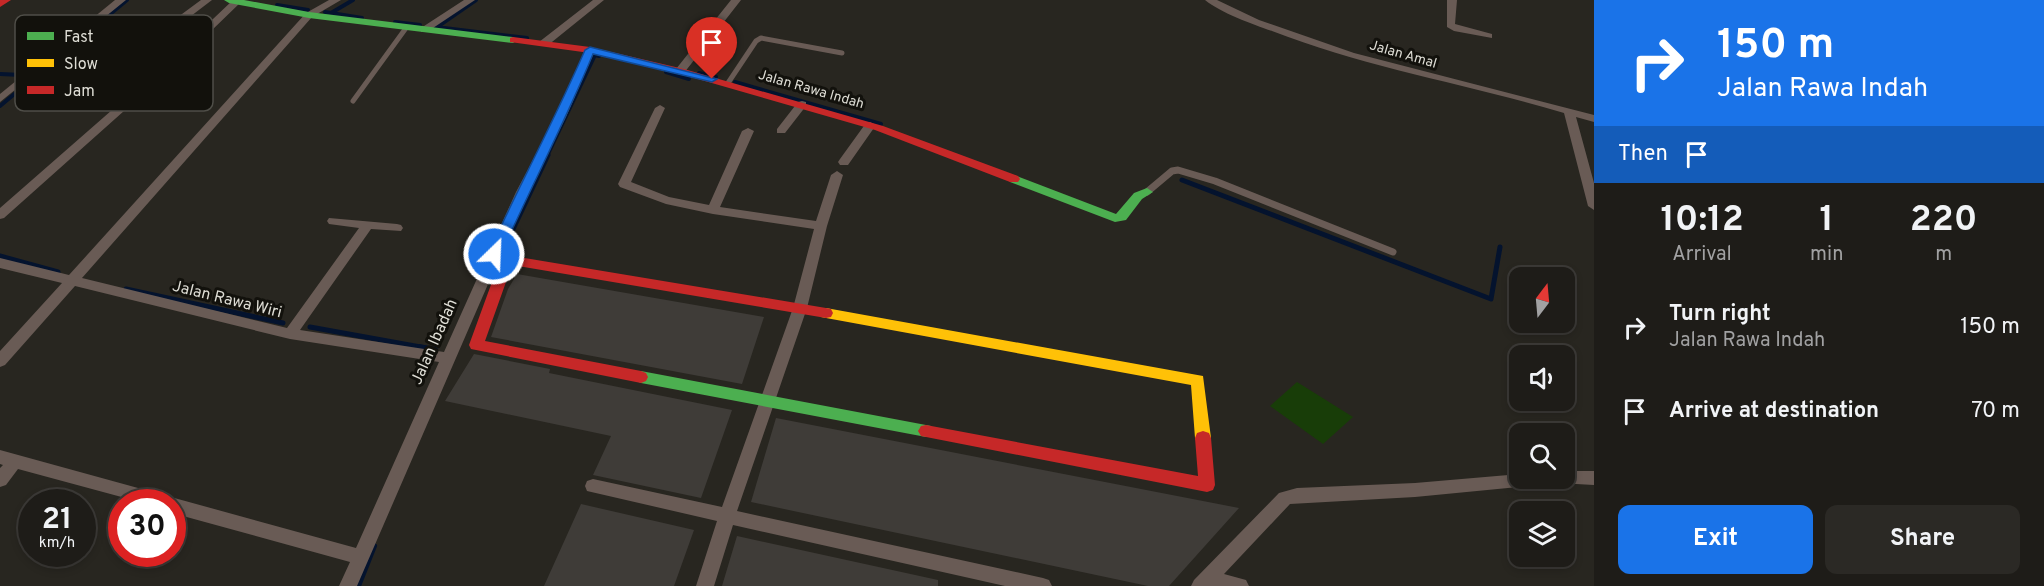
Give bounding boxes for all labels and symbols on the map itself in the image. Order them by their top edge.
legend [15,15,213,111]
pin [686,17,737,79]
text: Fast [64,28,94,48]
street label: Jalan Amal [1367,37,1439,73]
text: Slow [64,55,98,75]
street label: Jalan Rawa Indah [756,67,866,113]
text: Jam [64,82,95,102]
position arrow [462,222,526,286]
north arrow [1509,267,1575,333]
street label: Jalan Rawa Wiri [170,277,284,323]
street label: Jalan Ibadah [407,296,463,388]
speed limit sign: 30 [108,489,186,567]

